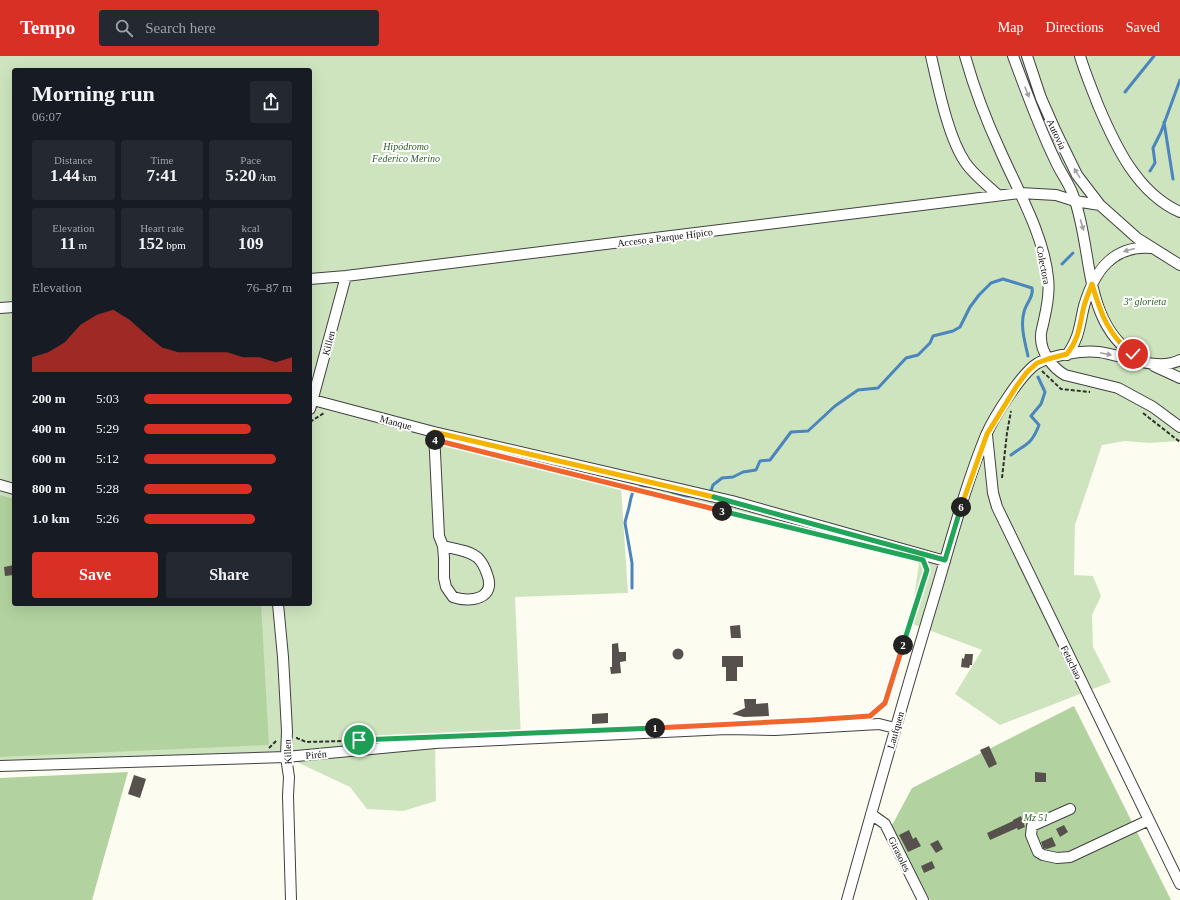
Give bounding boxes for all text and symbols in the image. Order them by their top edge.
search box [99,10,379,46]
text: Tempo [20,17,75,38]
icon: search [113,17,135,39]
text: Search here [145,20,216,36]
text: Map [998,20,1023,35]
text: Directions [1045,20,1104,35]
text: Saved [1126,20,1160,35]
text: Morning run [32,81,155,106]
button: share [250,81,292,123]
one-way arrow [1024,87,1030,99]
text: 06:07 [32,109,62,124]
street label: Autovía [1045,117,1069,152]
park label: Hipódromo Federico Merino [371,141,440,164]
text: Distance [54,154,93,166]
text: Time [151,154,173,166]
text: Pace [240,154,261,166]
text: 1.44 [50,166,80,185]
text: 7:41 [146,166,178,185]
text: 5:20 [225,166,256,185]
one-way arrow [1073,168,1081,178]
text: km [80,171,97,183]
text: /km [256,171,276,183]
one-way arrow [1079,219,1085,231]
text: Elevation [52,222,94,234]
text: Heart rate [140,222,184,234]
text: kcal [241,222,260,234]
street label: Acceso a Parque Hípico [617,226,714,249]
text: 11 [60,234,76,253]
text: 152 [138,234,164,253]
text: 109 [238,234,263,253]
text: m [76,239,87,251]
text: bpm [164,239,186,251]
street label: Colectora [1034,245,1053,286]
one-way arrow [1123,247,1135,253]
text: Elevation [32,280,82,295]
text: 76–87 m [246,280,292,295]
park label: 3º glorieta [1123,296,1166,307]
street label: Killen [320,330,337,357]
pin [1116,337,1150,371]
icon: check [1122,343,1144,365]
one-way arrow [1100,351,1112,357]
text: 200 m [32,391,66,406]
text: 5:03 [96,391,119,406]
street label: Manque [379,413,414,432]
text: 400 m [32,421,66,436]
text: 5:29 [96,421,119,436]
pin: 4 [425,430,445,450]
text: 4 [432,434,438,446]
text: 600 m [32,451,66,466]
text: 5:12 [96,451,119,466]
text: 800 m [32,481,66,496]
text: 5:28 [96,481,119,496]
pin: 6 [951,497,971,517]
pin: 3 [712,501,732,521]
text: 6 [958,501,964,513]
text: 3 [719,505,725,517]
text: 1.0 km [32,511,70,526]
text: 5:26 [96,511,119,526]
button: Save [32,552,158,598]
button: Share [166,552,292,598]
pin: 2 [893,635,913,655]
text: 2 [900,639,906,651]
street label: Fetachao [1059,644,1084,681]
street label: Laufquen [885,710,906,750]
pin: 1 [645,718,665,738]
text: 1 [652,722,658,734]
pin [342,723,376,757]
icon: arrive [348,729,370,751]
street label: Killen [282,739,293,765]
street label: Pirén [305,748,327,761]
park label: Mz 51 [1023,812,1048,823]
street label: Girasoles [886,835,913,874]

